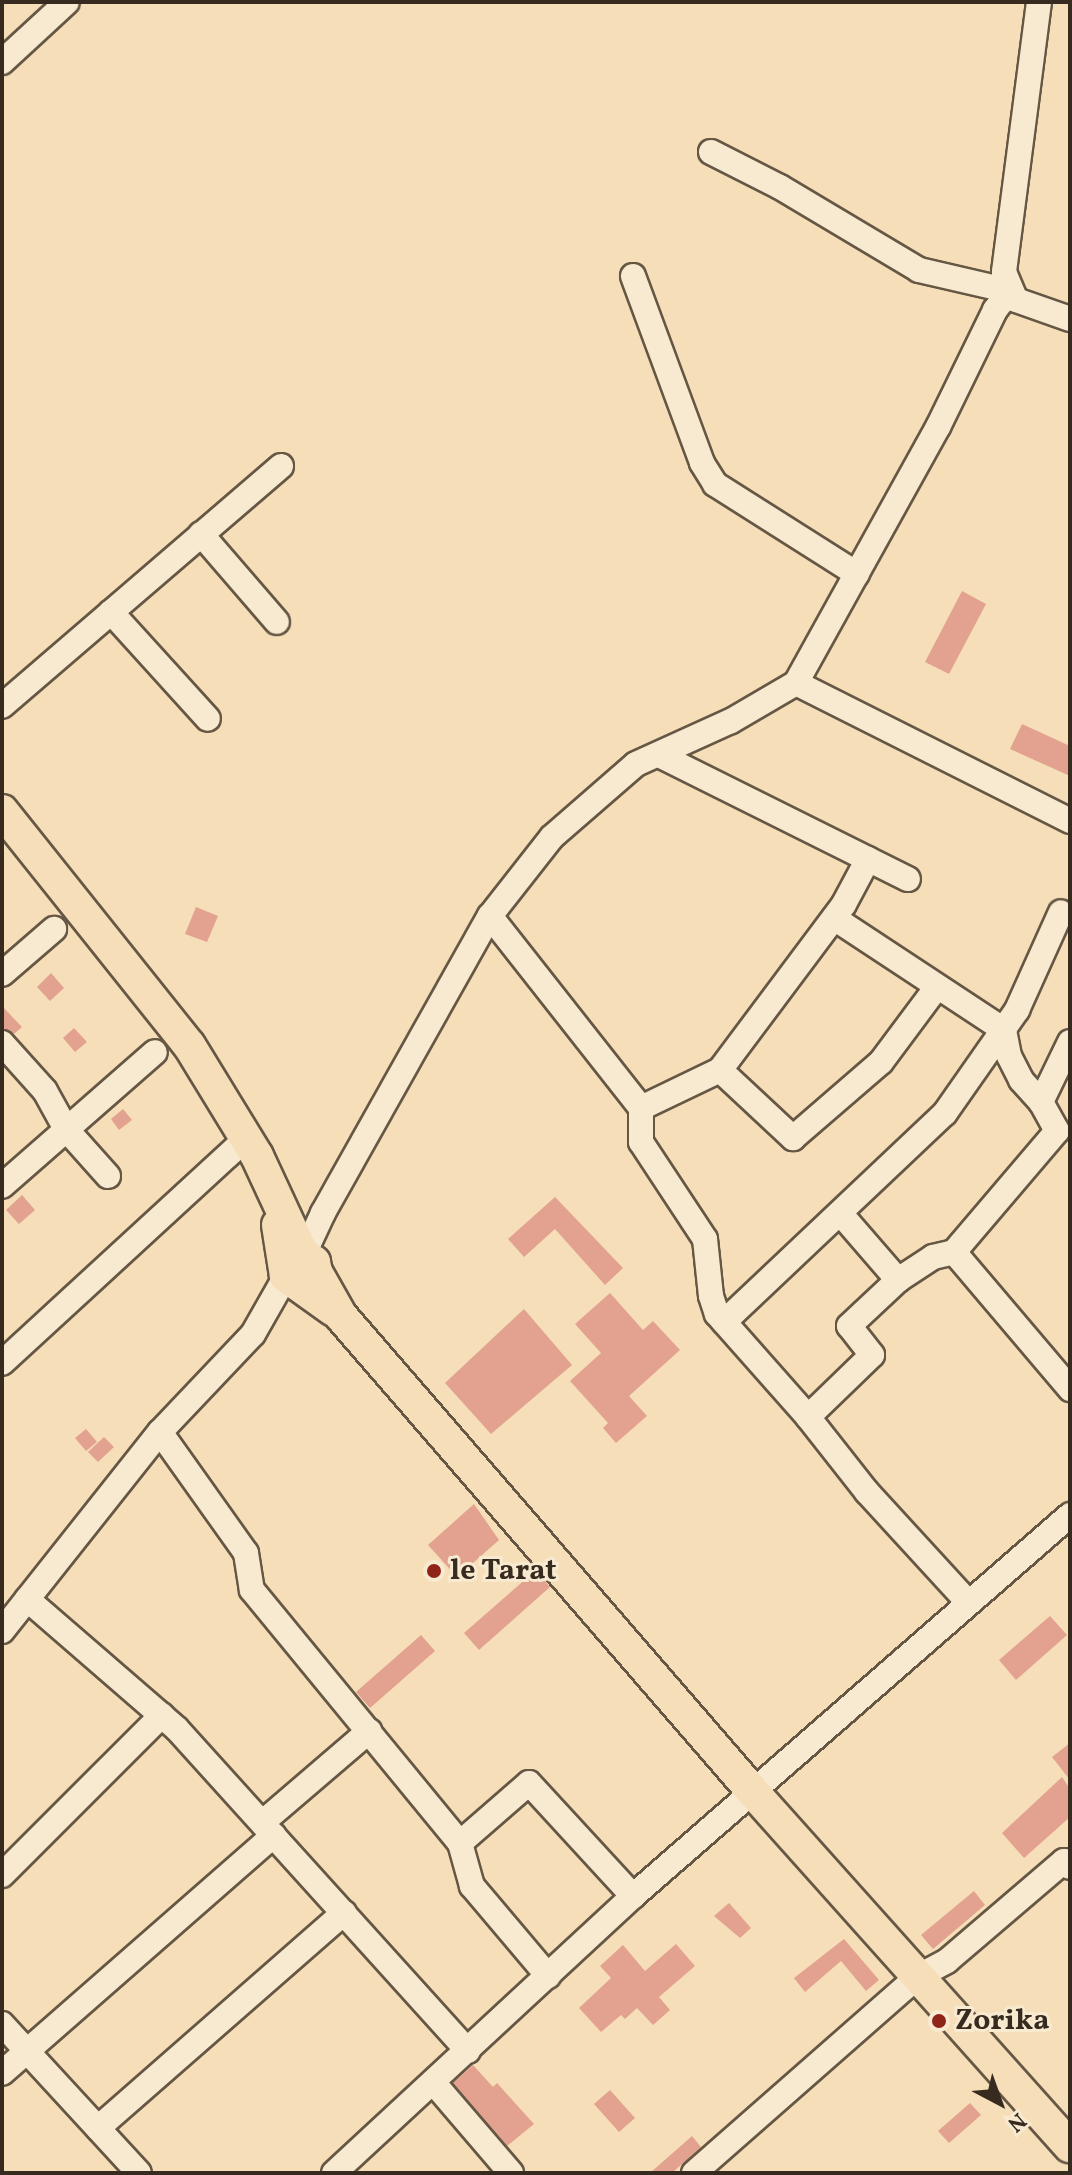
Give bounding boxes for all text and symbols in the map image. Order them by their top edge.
place label: le Tarat [450,1553,557,1589]
marker: le Tarat [425,1562,443,1580]
place label: Zorika [955,2003,1050,2039]
marker: Zorika [930,2012,948,2030]
north arrow [960,2063,1040,2143]
text: N [1000,2105,1032,2138]

